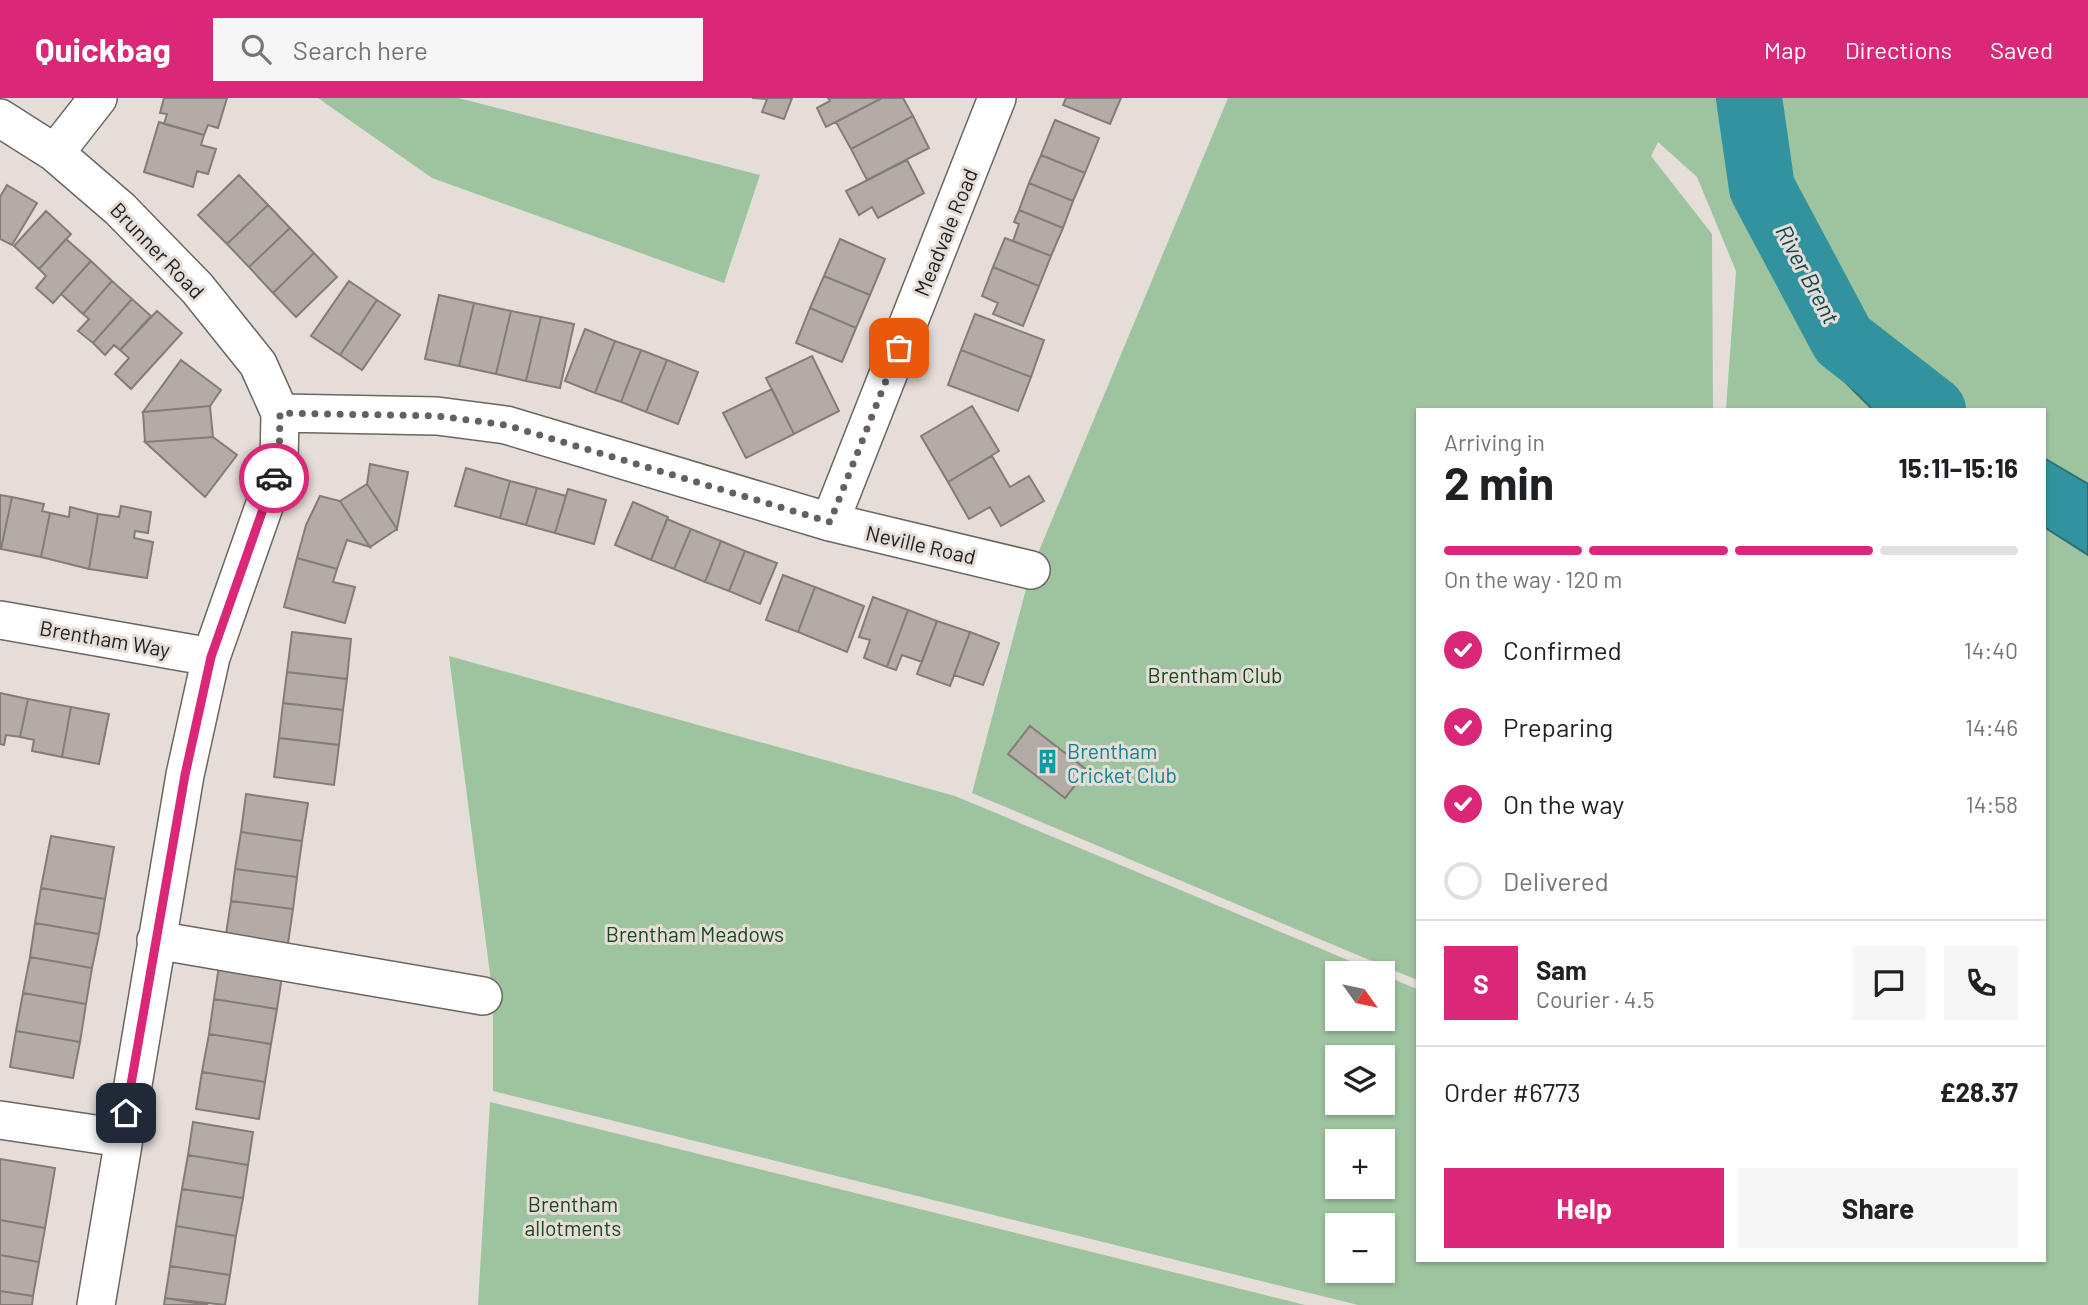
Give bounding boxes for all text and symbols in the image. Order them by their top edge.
search box [213,18,703,81]
text: Quickbag [35,29,171,69]
icon: search [237,30,275,68]
text: Search here [293,34,428,65]
text: Map [1764,35,1807,64]
text: Directions [1845,35,1952,64]
text: Saved [1990,35,2053,64]
street label: Meadvale Road [908,165,982,299]
street label: Brunner Road [106,197,210,303]
water label: River Brent [1770,220,1846,328]
pin [869,318,929,378]
icon: bag [880,329,918,367]
text: Arriving in [1444,428,1545,456]
courier [239,443,309,513]
text: 15:11–15:16 [1899,452,2018,483]
text: 2 min [1444,454,1554,509]
icon: car [255,459,293,497]
street label: Neville Road [864,519,978,569]
text: On the way · 120 m [1444,565,1622,593]
street label: Brentham Way [38,614,173,662]
icon: check [1444,631,1482,669]
text: Confirmed [1503,634,1622,665]
text: 14:40 [1964,636,2018,664]
park label: Brentham Club [1148,662,1282,687]
icon: check [1444,708,1482,746]
text: Preparing [1503,711,1613,742]
text: 14:46 [1965,713,2018,741]
place label: Brentham Cricket Club [1067,738,1177,787]
building icon: Brentham Cricket Club [1033,748,1061,776]
icon: check [1444,785,1482,823]
text: On the way [1503,788,1624,819]
text: 14:58 [1966,790,2018,818]
text: Delivered [1503,865,1609,896]
park label: Brentham Meadows [606,921,784,946]
button: chat [1852,946,1926,1020]
button: phone [1944,946,2018,1020]
text: Sam [1536,954,1587,985]
north arrow [1325,961,1395,1031]
map controls [1325,961,1395,1283]
text: S [1473,968,1489,999]
text: Courier · 4.5 [1536,985,1655,1013]
button: layers [1325,1045,1395,1115]
text: Order #6773 [1444,1076,1581,1107]
text: £28.37 [1939,1076,2018,1107]
pin [96,1083,156,1143]
icon: home [107,1094,145,1132]
button: + [1325,1129,1395,1199]
button: Help [1444,1168,1724,1248]
button: Share [1738,1168,2018,1248]
park label: Brentham allotments [525,1191,621,1240]
button: − [1325,1213,1395,1283]

